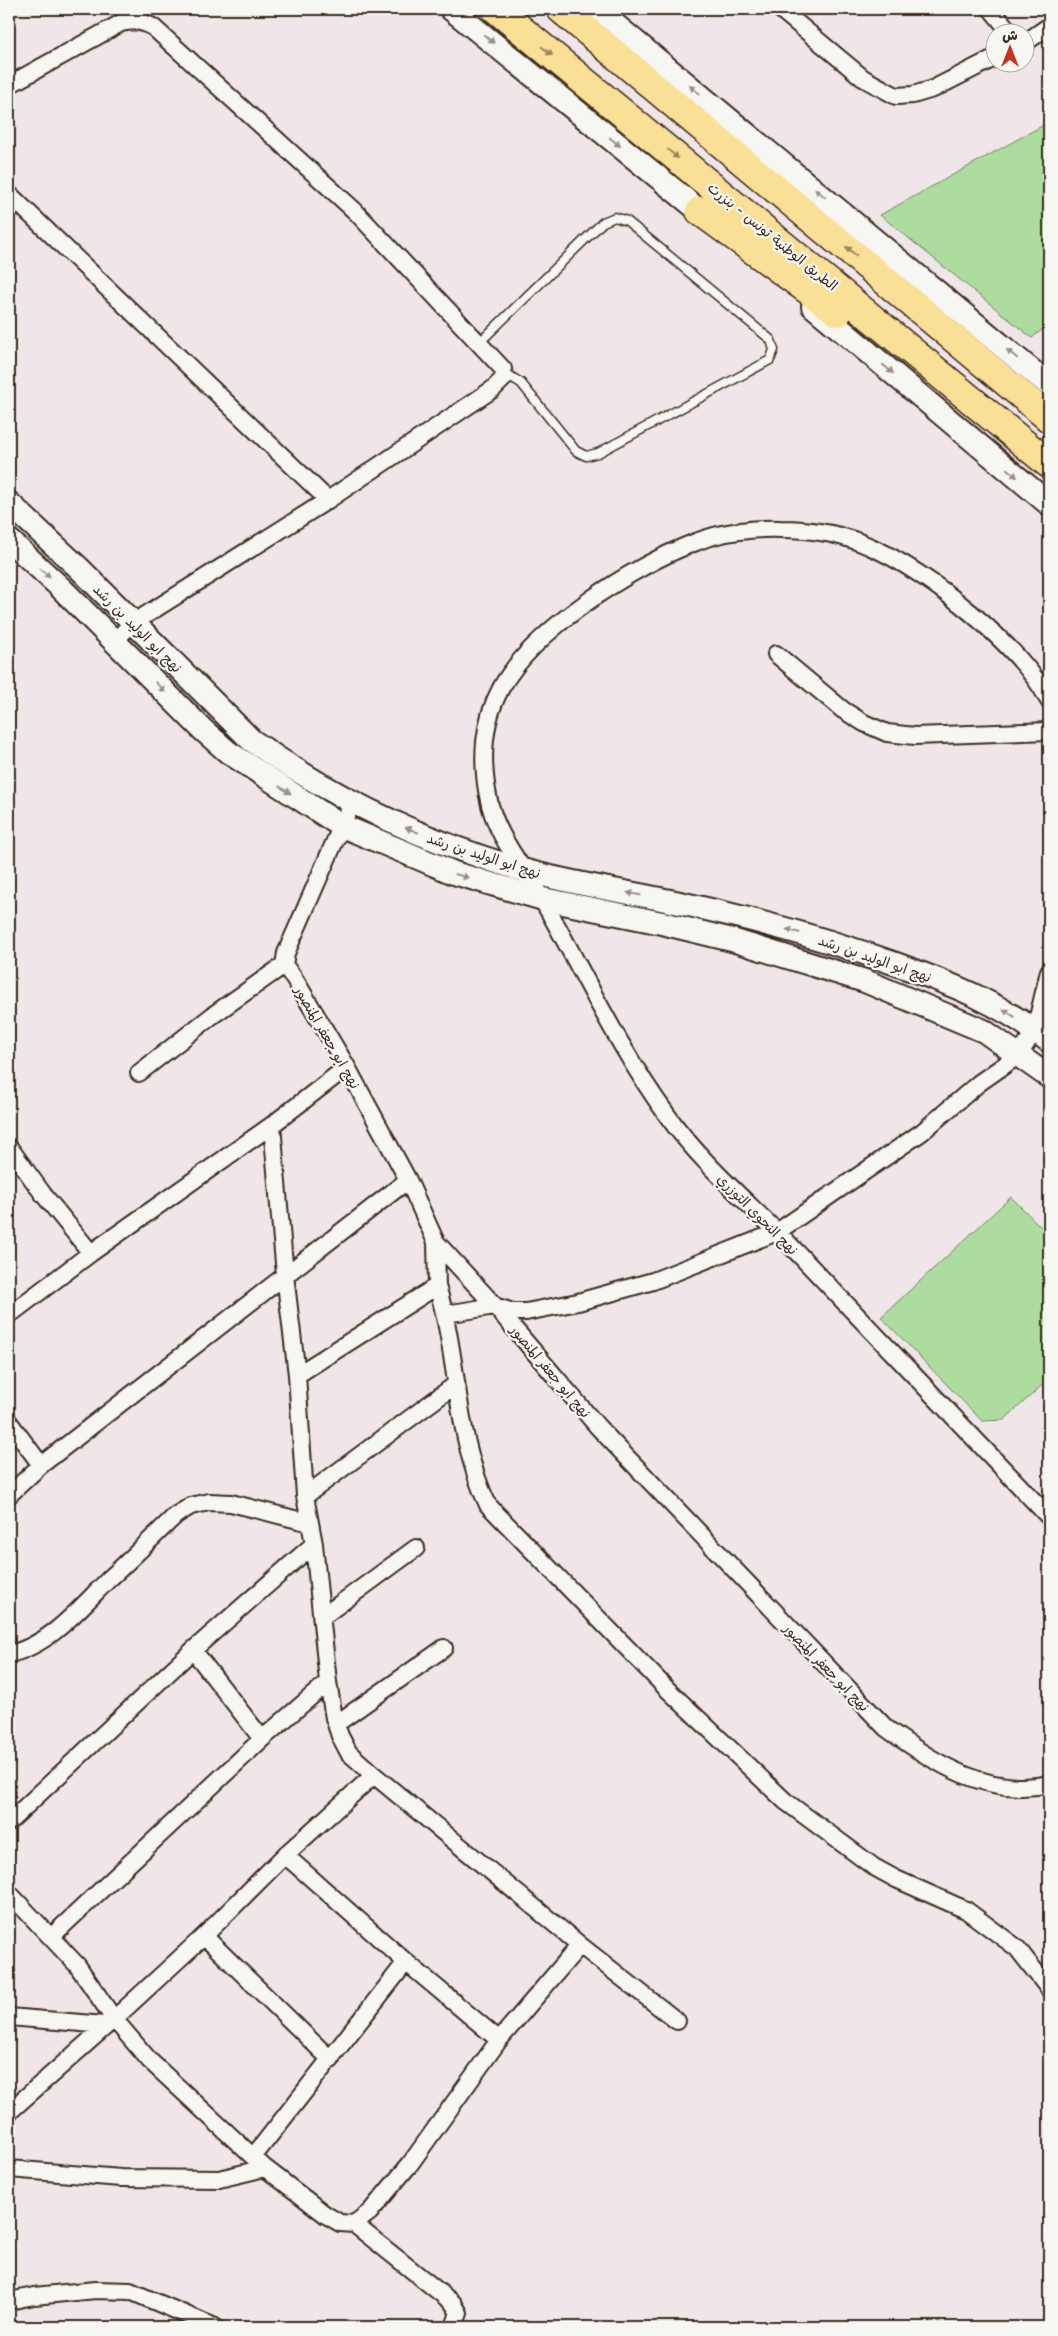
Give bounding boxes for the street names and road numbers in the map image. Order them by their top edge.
street label: الطريق الوطنية تونس - بنزرت [703,177,843,295]
street label: نهج ابو الوليد بن رشد [89,579,187,677]
street label: نهج ابو الوليد بن رشد [424,827,544,883]
street label: نهج ابو الوليد بن رشد [816,929,934,987]
street label: نهج ابو جعفر المنصور [289,981,366,1092]
street label: نهج النحوي التوزري [712,1169,803,1260]
street label: نهج ابو جعفر المنصور [505,1319,596,1422]
street label: نهج ابو جعفر المنصور [778,1617,875,1716]

